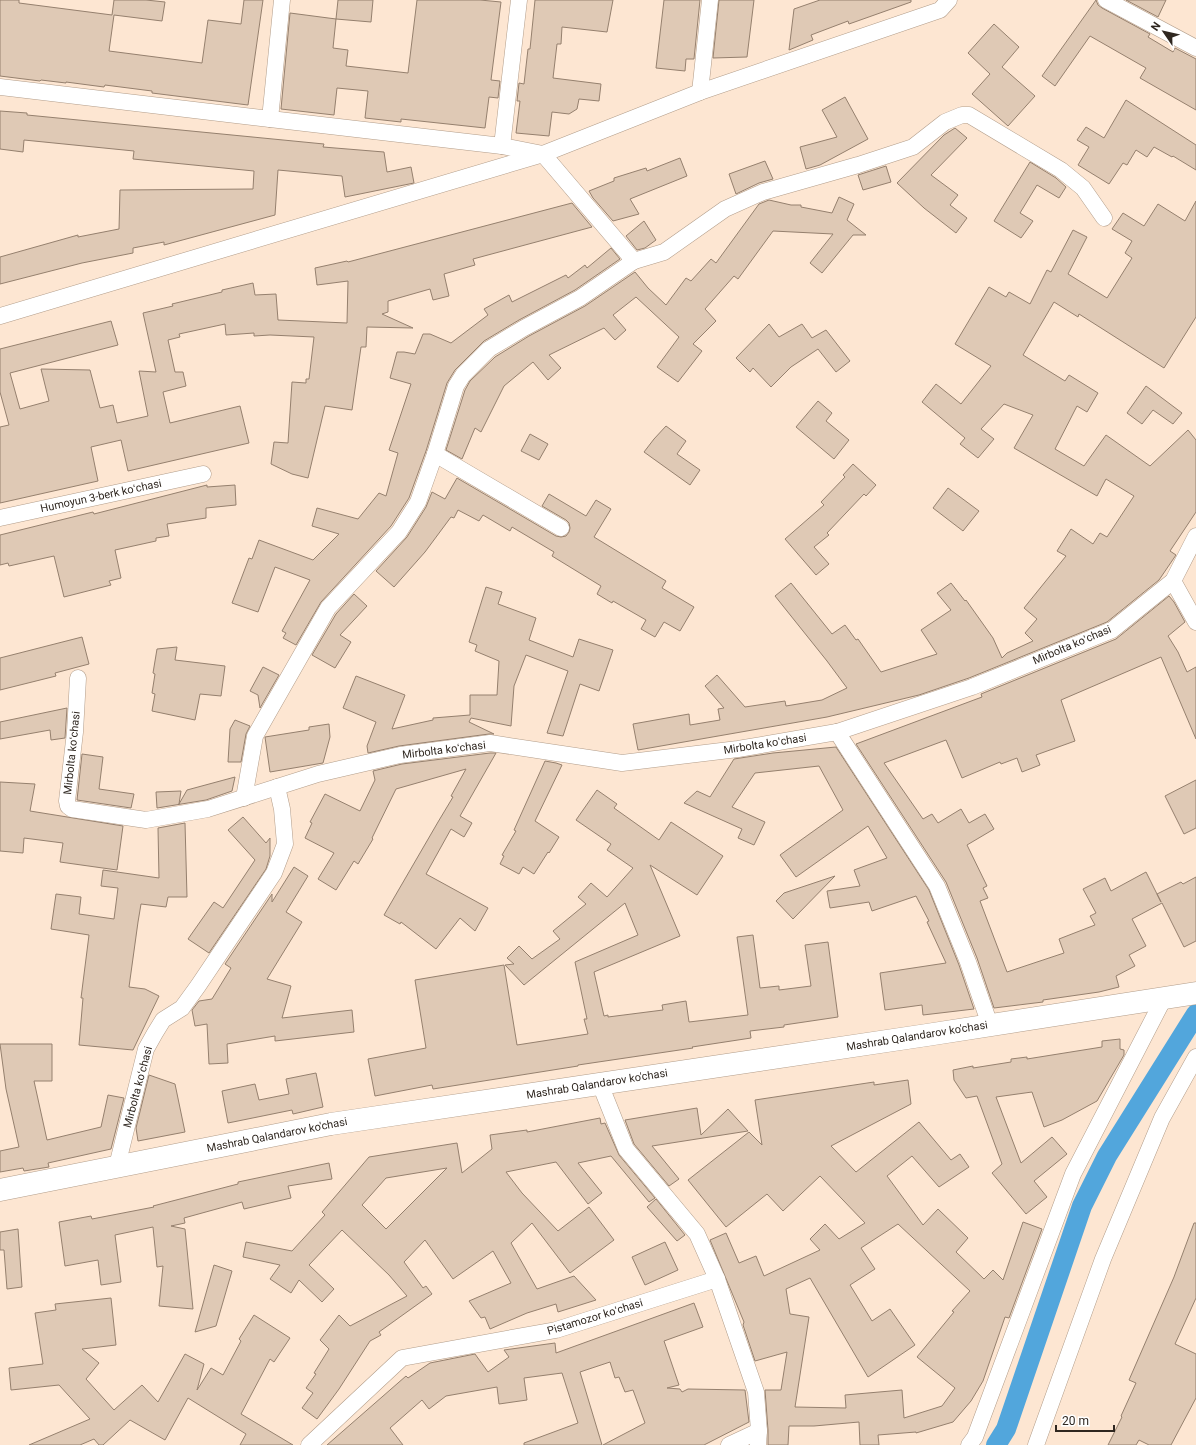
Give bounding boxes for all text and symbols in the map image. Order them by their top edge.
north arrow [1144,12,1184,52]
text: N [1149,20,1164,34]
street label: Humoyun 3-berk koʻchasi [39,477,163,515]
street label: Mirbolta koʻchasi [1031,623,1113,667]
street label: Mirbolta koʻchasi [61,711,83,795]
street label: Mirbolta koʻchasi [723,731,807,757]
street label: Mirbolta koʻchasi [402,738,486,762]
street label: Mashrab Qalandarov ko'chasi [845,1018,989,1054]
street label: Mirbolta koʻchasi [121,1045,155,1129]
street label: Mashrab Qalandarov ko'chasi [525,1066,669,1102]
street label: Mashrab Qalandarov ko'chasi [206,1115,348,1155]
street label: Pistamozor koʻchasi [546,1296,644,1338]
scale bar [1056,1407,1114,1433]
text: 20 m [1062,1414,1089,1428]

